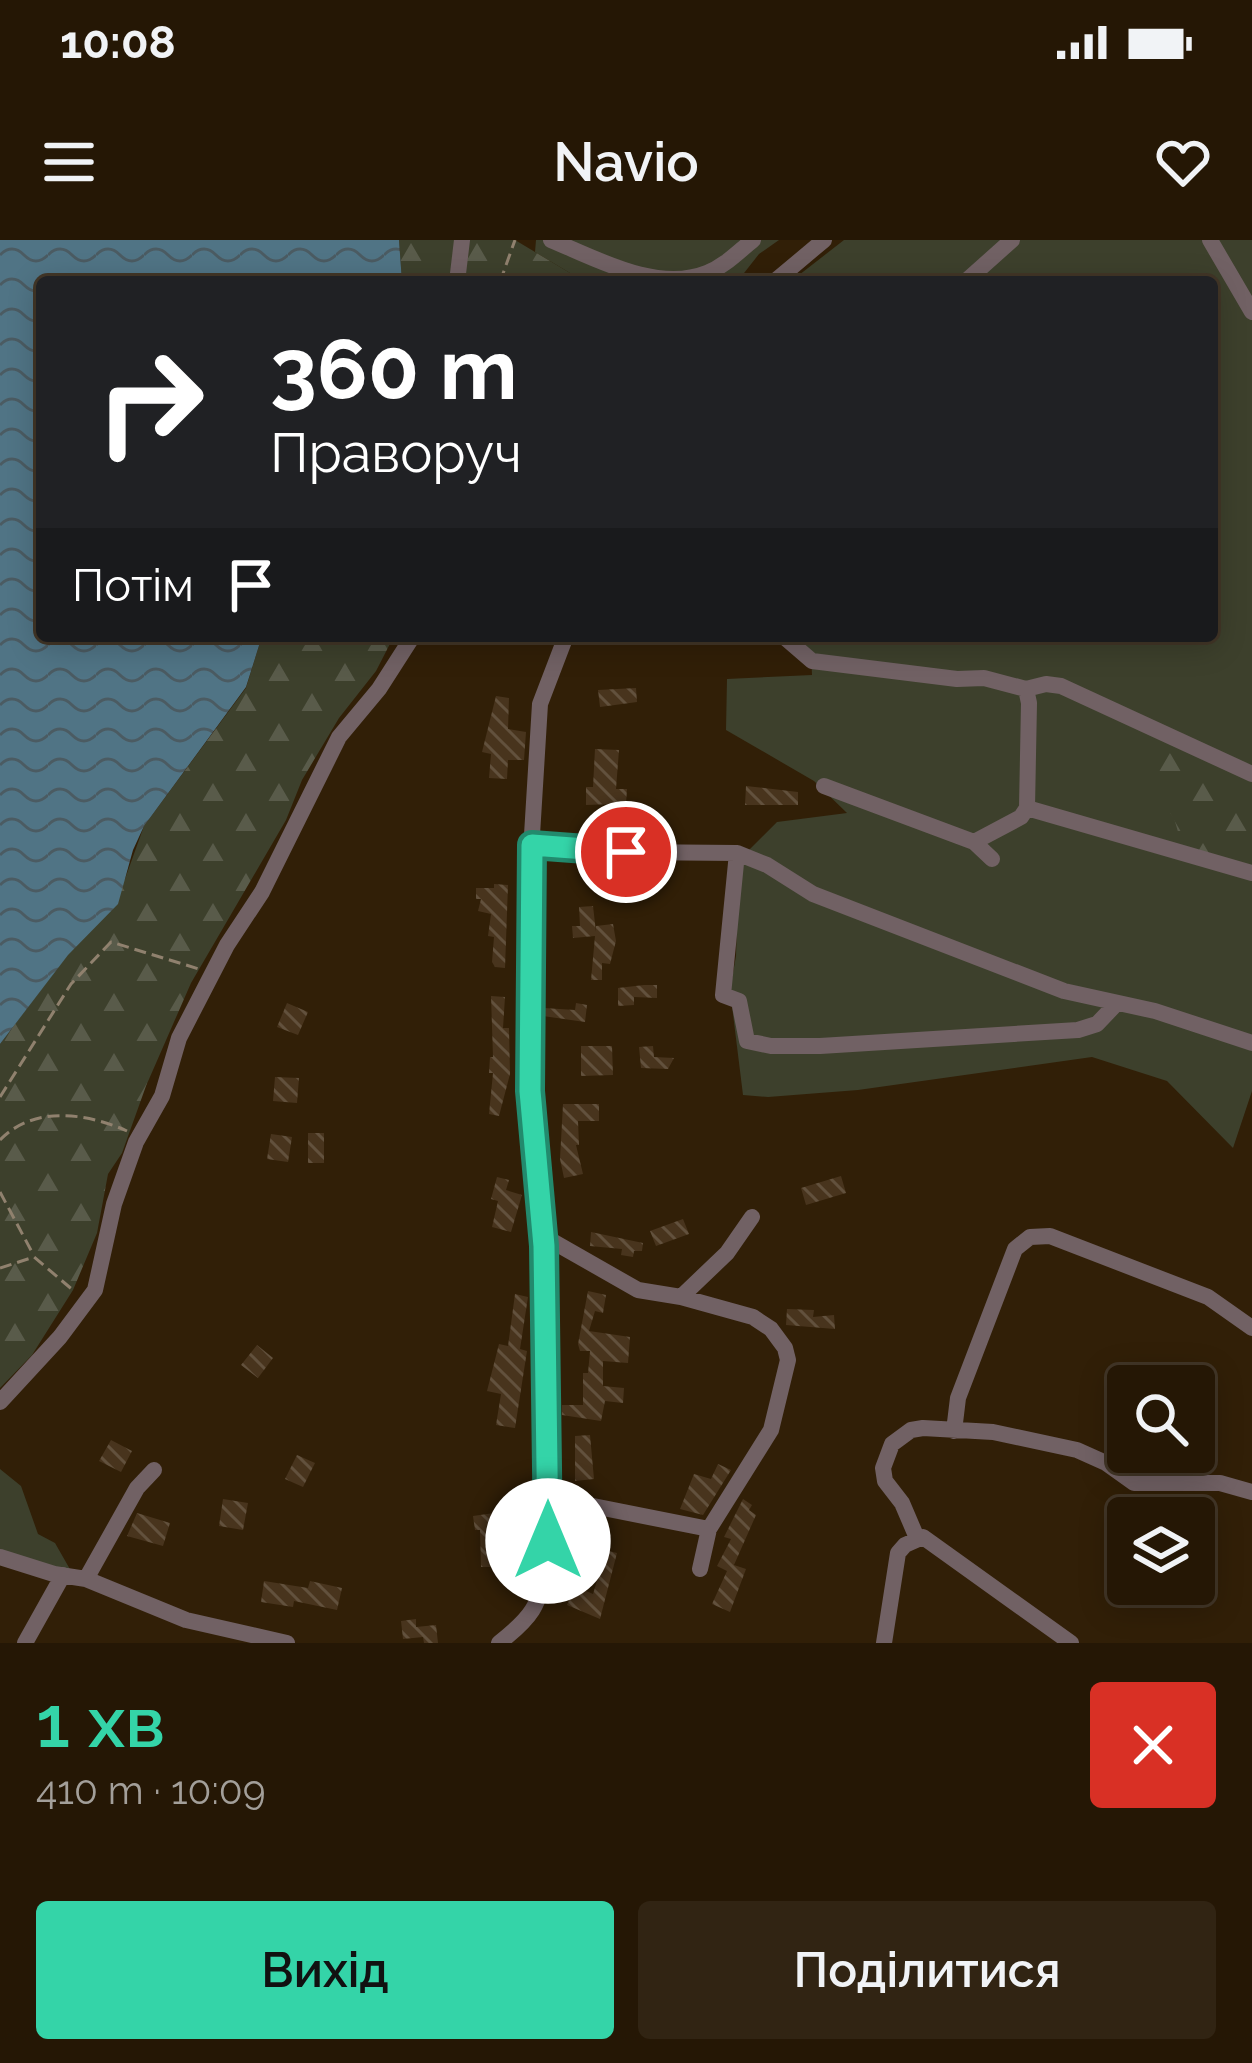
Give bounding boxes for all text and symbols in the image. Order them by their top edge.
text: 10:08 [60,16,176,69]
icon: menu [36,129,102,195]
icon: heart [1150,129,1216,195]
text: Navio [553,130,699,194]
text: 360 m [270,320,518,419]
icon: right [72,324,228,480]
text: Праворуч [270,421,522,485]
icon: arrive [218,552,284,618]
text: Потім [72,559,194,612]
pin [575,801,677,903]
icon: arrive [593,819,659,885]
map controls [1107,1365,1215,1605]
button: search [1107,1365,1215,1473]
position arrow [485,1478,611,1604]
button: layers [1107,1497,1215,1605]
text: 1 хв [36,1679,165,1764]
button: close [1090,1682,1216,1808]
text: 410 m · 10:09 [36,1767,266,1813]
button: Вихід [36,1901,614,2039]
button: Поділитися [638,1901,1216,2039]

